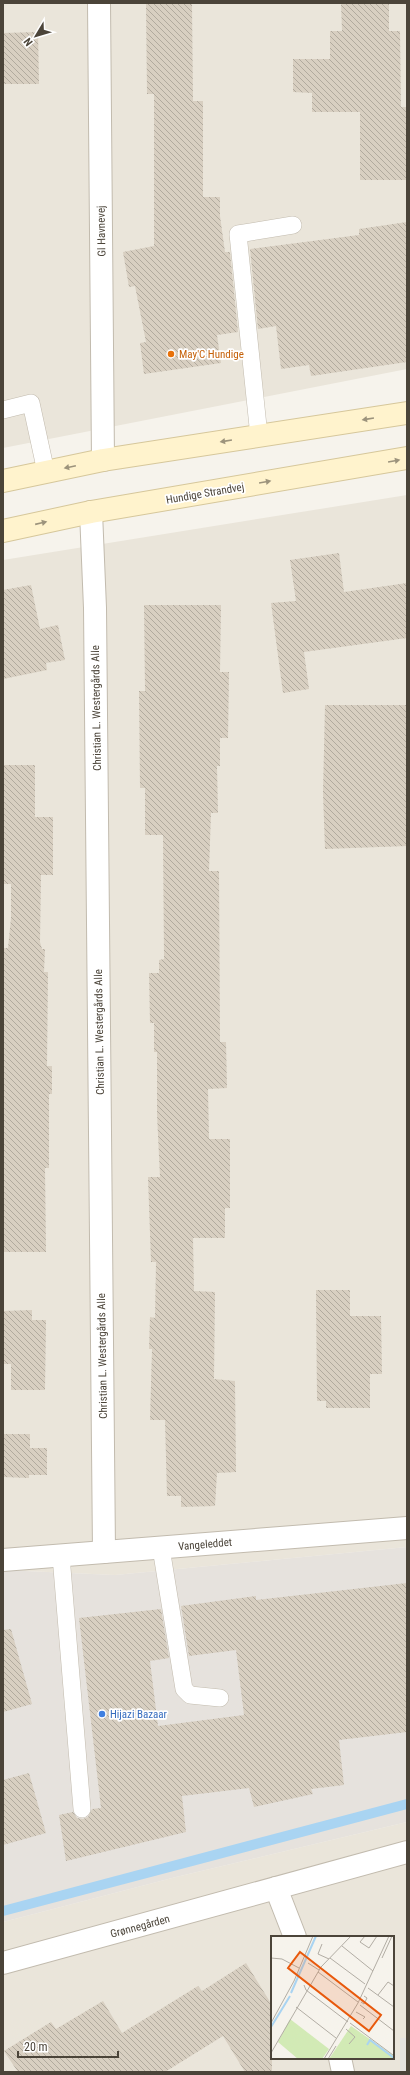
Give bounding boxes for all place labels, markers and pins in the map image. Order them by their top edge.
place label: May'C Hundige [179,348,244,361]
marker: May'C Hundige [166,349,176,359]
place label: Hijazi Bazaar [110,1708,168,1721]
marker: Hijazi Bazaar [97,1709,107,1719]

